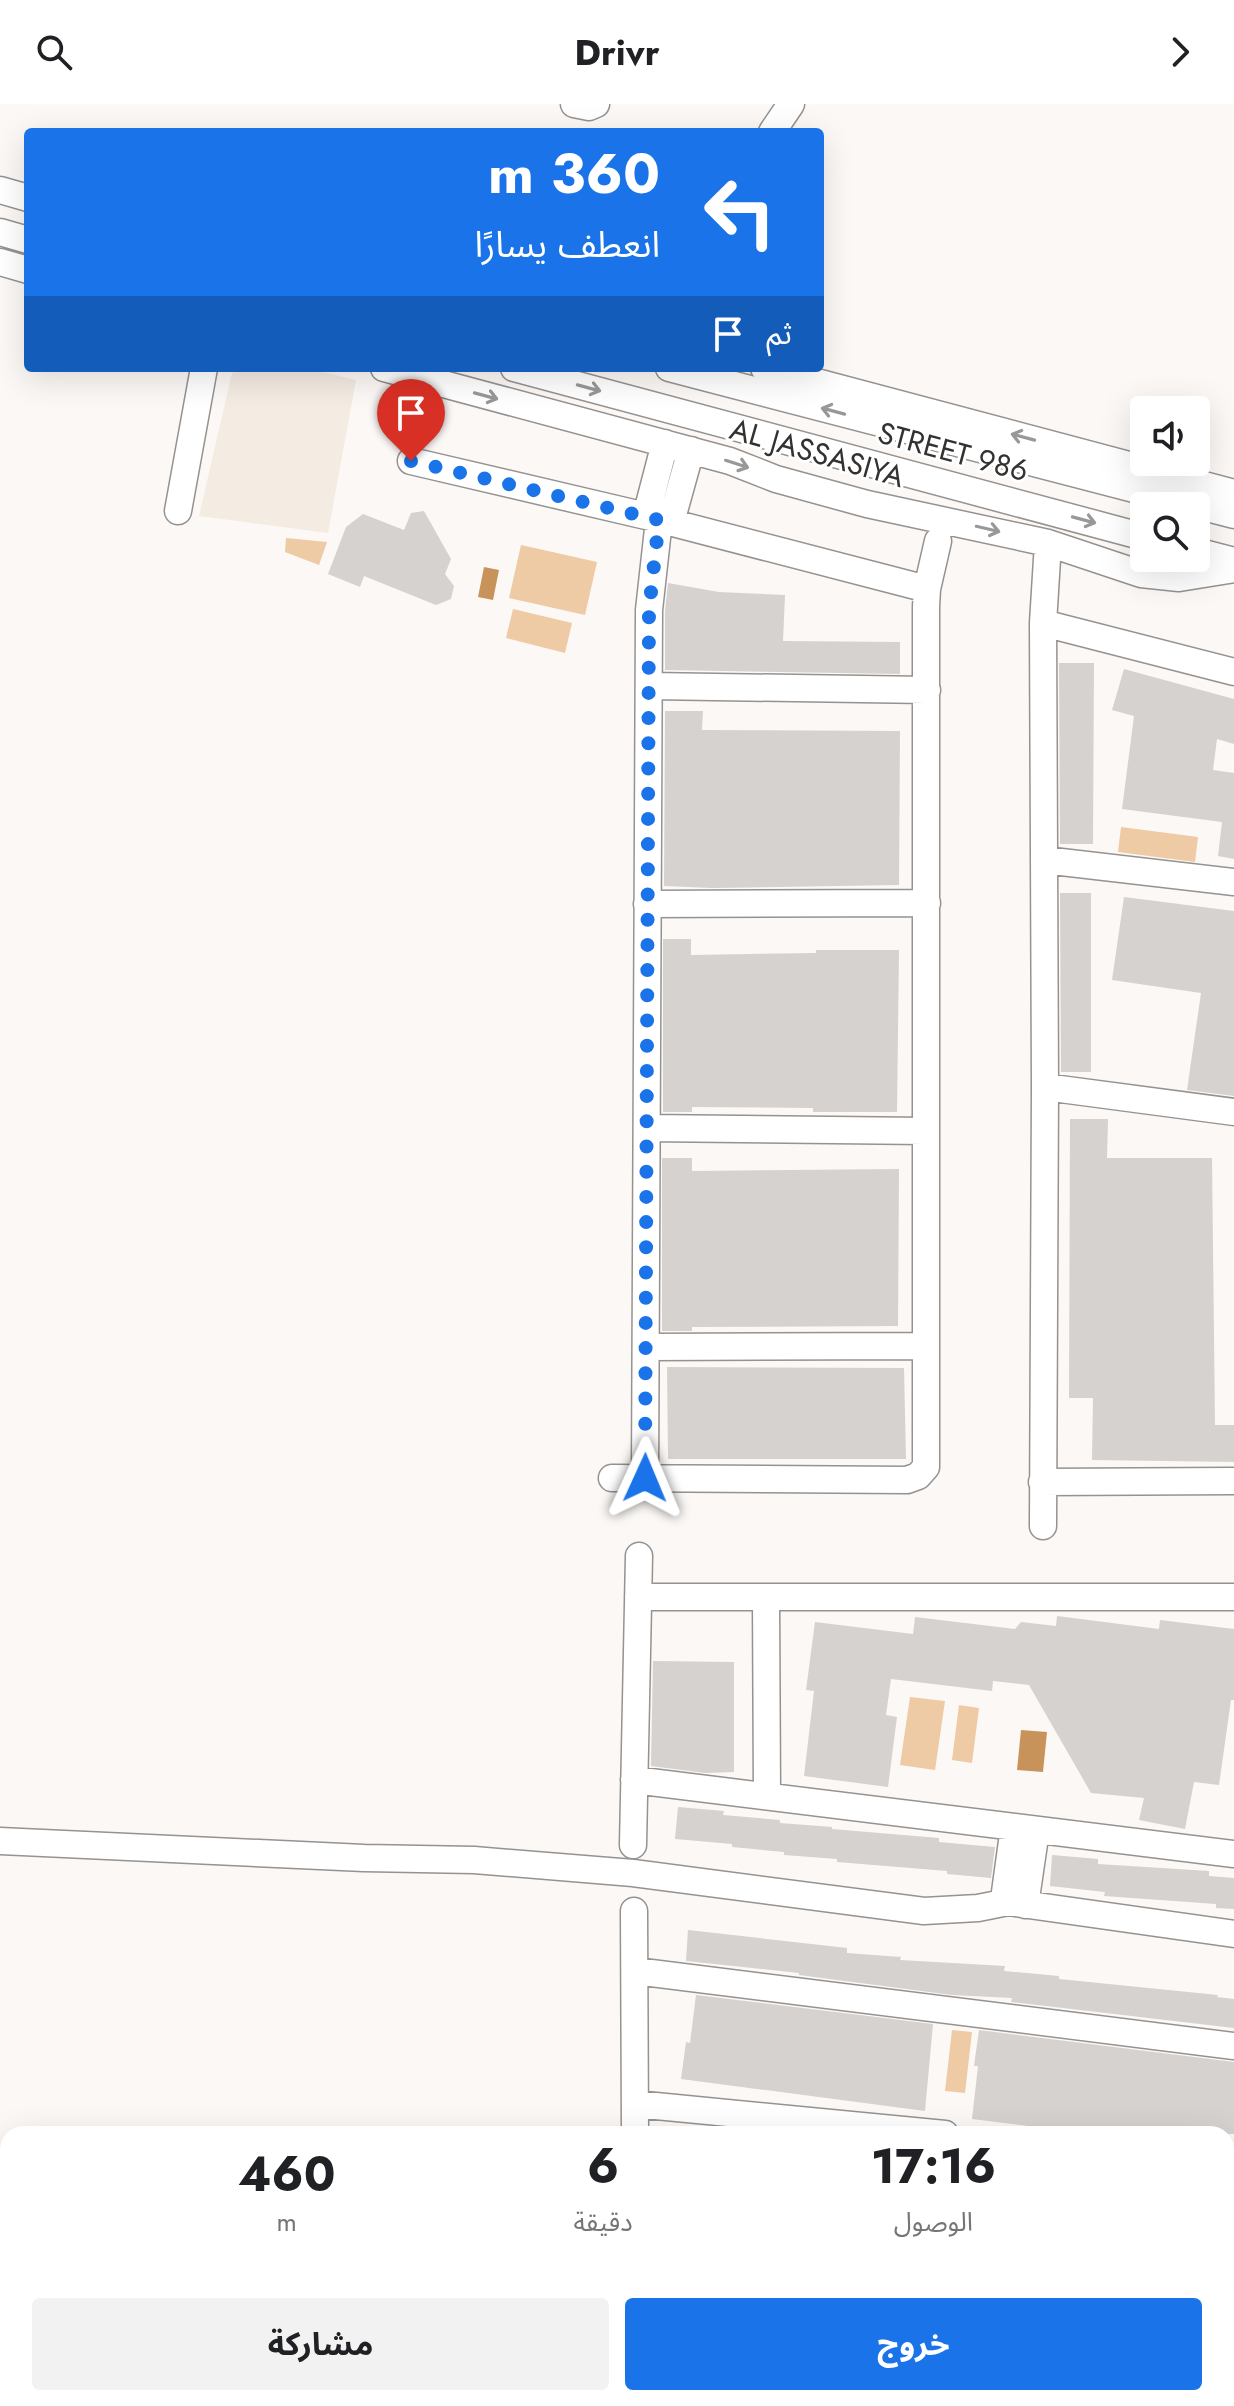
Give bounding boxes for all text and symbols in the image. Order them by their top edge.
text: Drivr [575,26,659,78]
icon: search [32,30,76,74]
icon: forward [1158,30,1202,74]
text: 360 m [488,133,660,214]
icon: left [688,160,792,264]
text: انعطف يسارًا [474,218,660,270]
icon: arrive [706,312,750,356]
text: ثم [766,312,792,355]
pin [377,379,445,461]
one-way arrow [576,381,602,396]
one-way arrow [473,389,499,404]
icon: arrive [389,391,433,435]
map controls [1130,396,1210,572]
button: sound [1130,396,1210,476]
one-way arrow [821,402,847,417]
street label: AL JASSASIYA [725,407,909,498]
street label: STREET 986 [873,411,1033,492]
one-way arrow [1011,428,1037,443]
one-way arrow [725,457,750,472]
button: search [1130,492,1210,572]
one-way arrow [1070,513,1096,528]
one-way arrow [975,523,1001,538]
position arrow [603,1436,687,1520]
text: 6 [587,2132,619,2201]
text: 17:16 [871,2132,996,2201]
text: 460 [238,2140,335,2209]
text: m [277,2203,297,2241]
text: دقيقة [573,2203,633,2241]
text: الوصول [894,2203,973,2241]
button: مشاركة [32,2298,609,2390]
button: خروج [625,2298,1202,2390]

